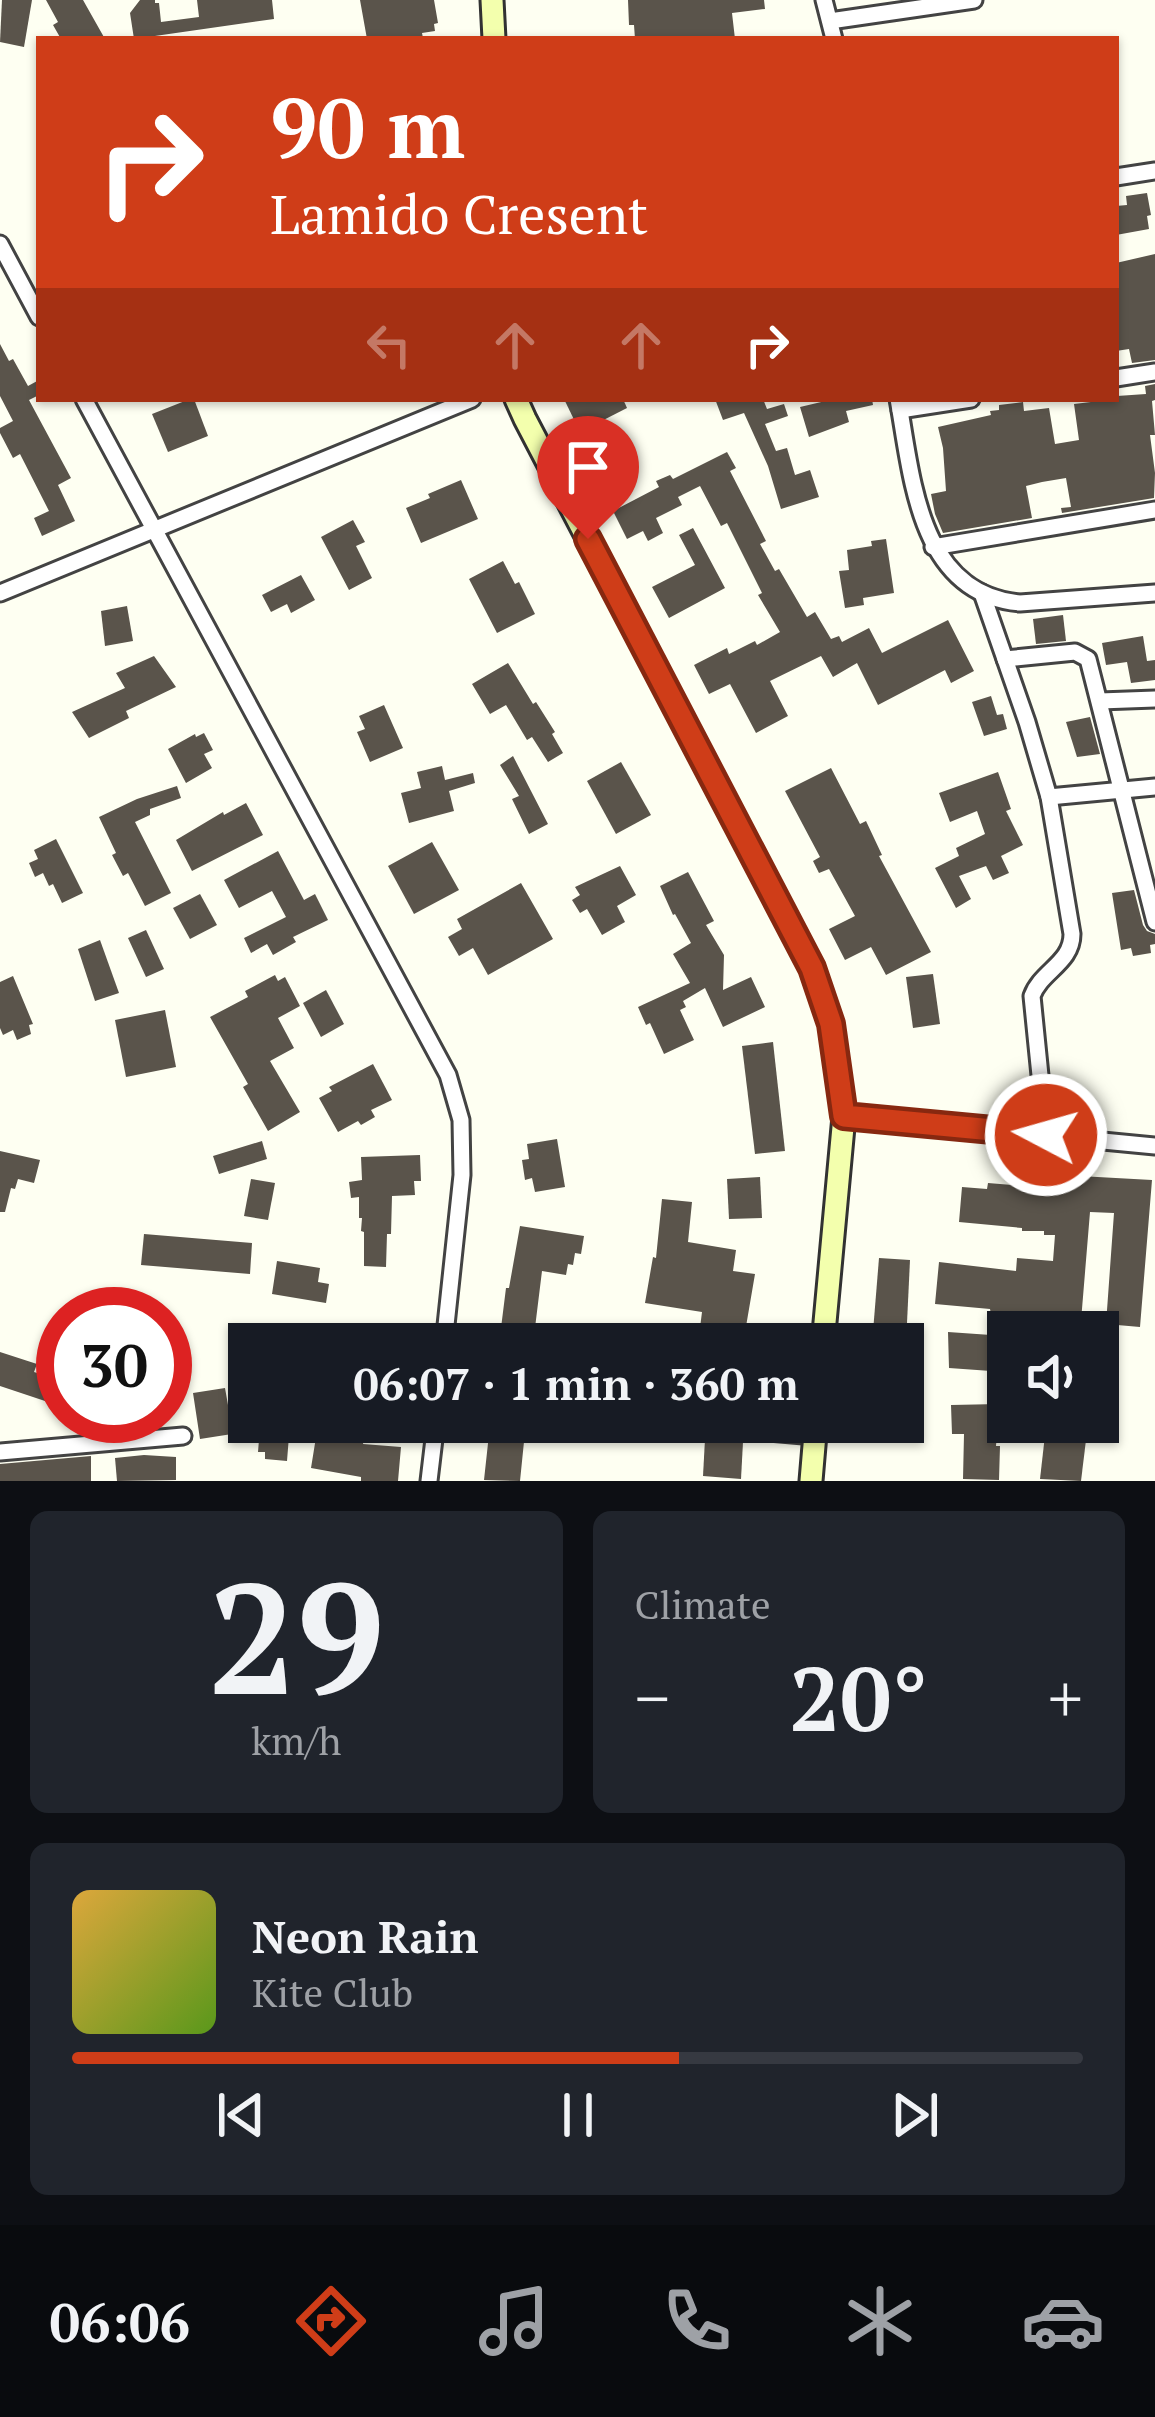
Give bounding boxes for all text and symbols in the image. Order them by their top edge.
text: 90 m [270,71,465,182]
icon: right [72,84,228,240]
text: Lamido Cresent [270,178,648,249]
icon: left [356,312,422,378]
icon: ahead [482,312,548,378]
icon: ahead [608,312,674,378]
icon: right [734,312,800,378]
pin [537,416,639,539]
icon: arrive [555,434,621,500]
position arrow [983,1072,1109,1198]
speed limit sign: 30 [36,1287,192,1443]
map controls [987,1311,1119,1443]
button: sound [987,1311,1119,1443]
text: 06:07 · 1 min · 360 m [353,1353,799,1413]
text: 29 [208,1532,384,1739]
text: Climate [635,1578,771,1630]
text: 20° [789,1637,928,1757]
text: − [635,1653,670,1741]
text: + [1048,1653,1083,1741]
text: km/h [251,1714,341,1766]
text: Neon Rain [252,1906,479,1966]
text: Kite Club [252,1966,413,2018]
icon: previous [208,2082,274,2148]
icon: pause [545,2082,611,2148]
icon: next [882,2082,948,2148]
icon: directions [289,2279,373,2363]
icon: music [472,2279,556,2363]
icon: phone [655,2279,739,2363]
icon: climate [838,2279,922,2363]
icon: car [1021,2279,1105,2363]
text: 06:06 [50,2286,190,2357]

